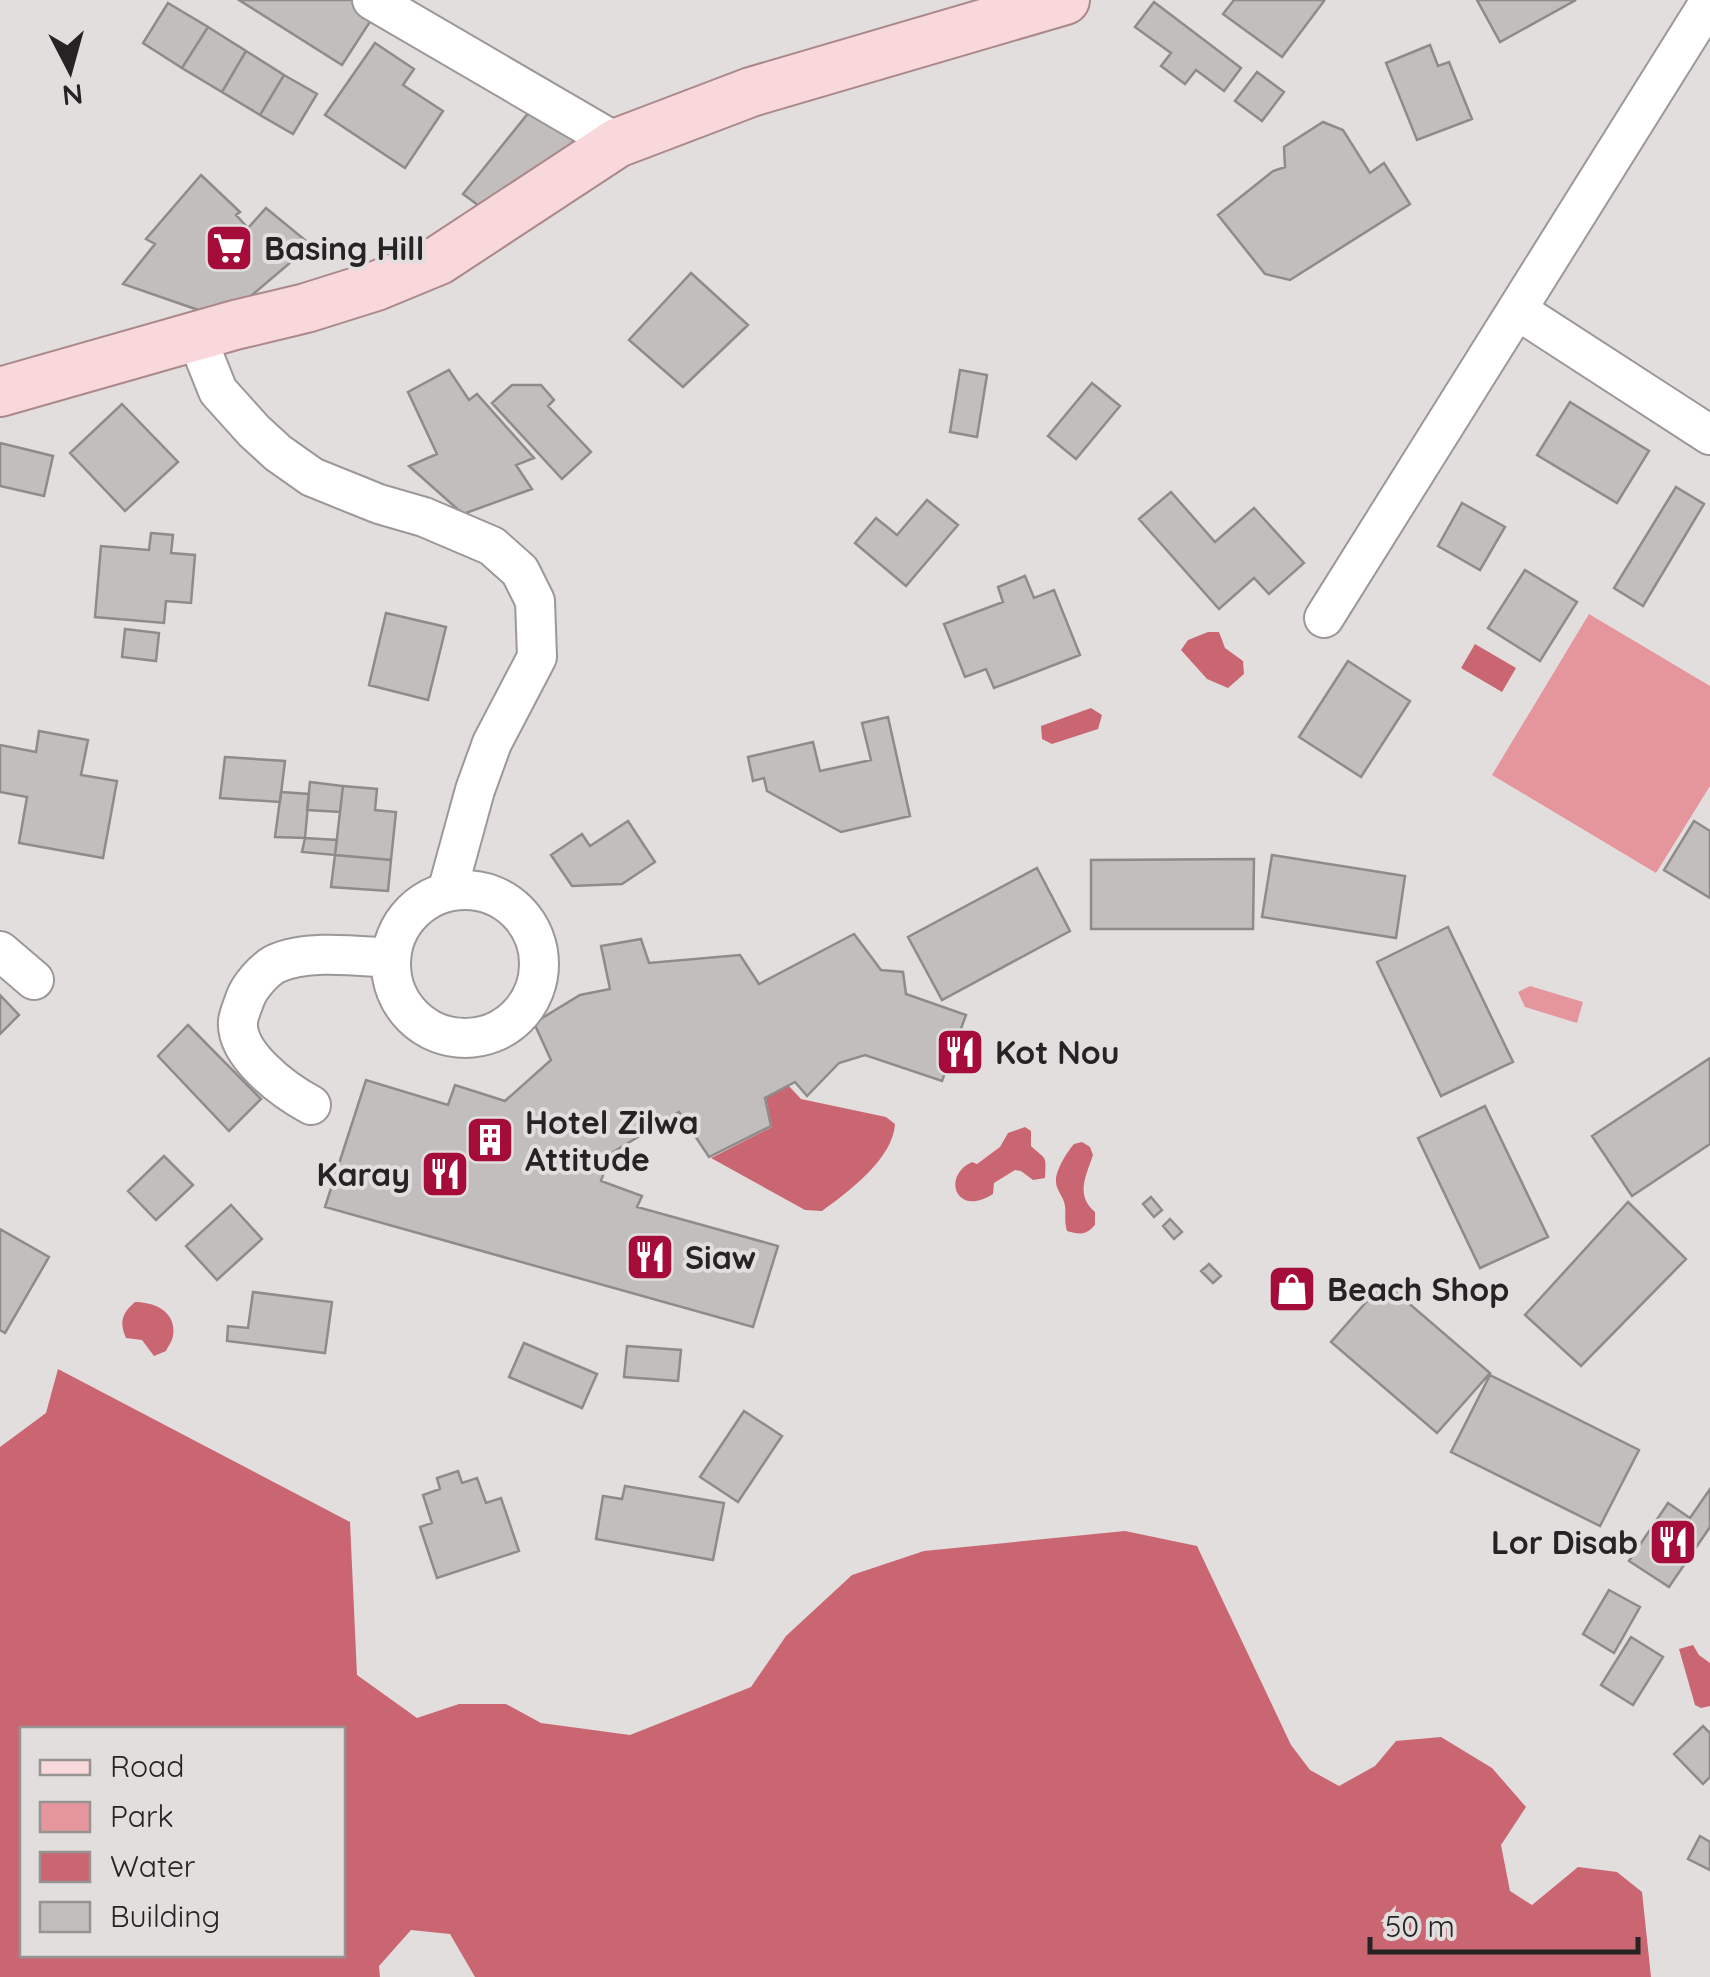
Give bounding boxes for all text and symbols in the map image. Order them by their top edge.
north arrow [20,20,120,120]
text: N [61,77,85,114]
supermarket icon: Basing Hill [203,222,255,274]
place label: Basing Hill [264,228,424,268]
restaurant icon: Kot Nou [934,1026,986,1078]
place label: Kot Nou [995,1032,1120,1072]
place label: Hotel Zilwa Attitude [525,1102,699,1179]
building icon: Hotel Zilwa Attitude [464,1114,516,1166]
restaurant icon: Karay [419,1148,471,1200]
place label: Karay [317,1154,410,1194]
restaurant icon: Siaw [624,1231,676,1283]
place label: Siaw [685,1237,756,1277]
shop icon: Beach Shop [1266,1263,1318,1315]
place label: Beach Shop [1327,1269,1509,1309]
restaurant icon: Lor Disab [1647,1516,1699,1568]
place label: Lor Disab [1491,1522,1638,1562]
legend [20,1727,345,1957]
text: Road [110,1747,184,1785]
text: Park [110,1797,174,1835]
text: Water [110,1847,196,1885]
scale bar [1370,1892,1638,1954]
text: Building [110,1897,220,1935]
text: 50 m [1385,1907,1455,1945]

